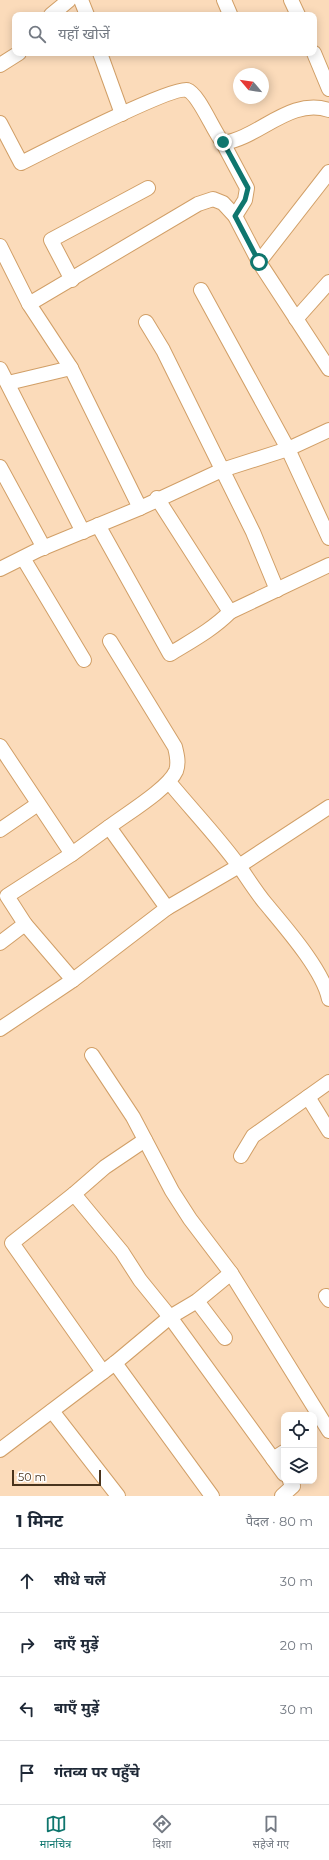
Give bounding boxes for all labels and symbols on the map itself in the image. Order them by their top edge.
north arrow [233,68,269,104]
route end [214,133,232,151]
route start [250,253,268,271]
scale bar [12,1468,101,1487]

